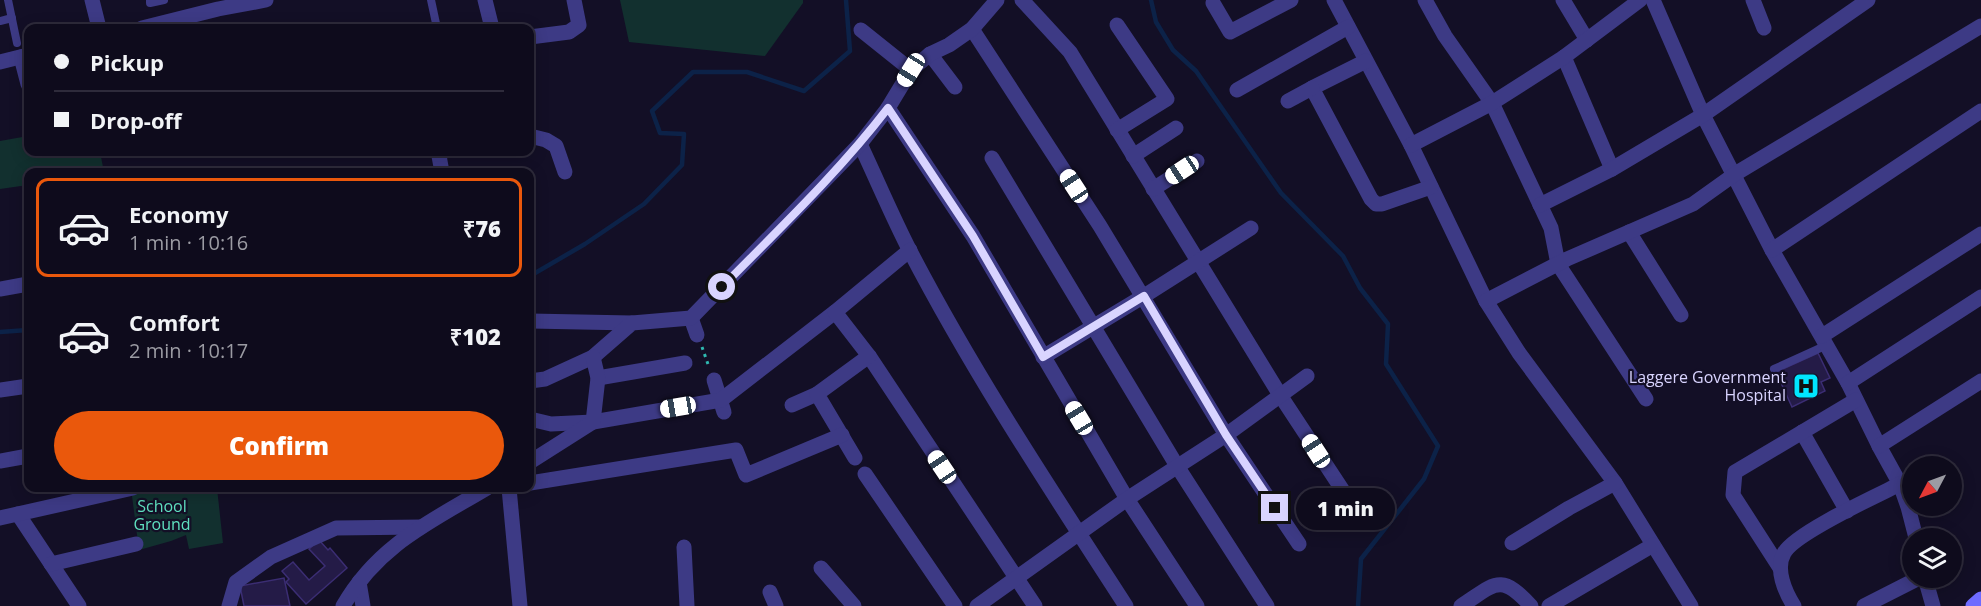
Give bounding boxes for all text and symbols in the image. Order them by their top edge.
text: Pickup [90,47,164,77]
car [894,50,928,90]
text: Drop-off [90,105,182,135]
car [1162,153,1202,187]
car [1057,166,1091,206]
text: Economy [129,199,228,229]
icon: car [57,201,111,255]
text: ₹76 [463,213,501,243]
text: 1 min · 10:16 [129,229,248,256]
route start [708,273,735,300]
text: Comfort [129,307,220,337]
icon: car [57,309,111,363]
text: ₹102 [450,321,501,351]
text: 2 min · 10:17 [129,337,248,364]
place label: Laggere Government Hospital [1629,366,1786,406]
hospital icon: Laggere Government Hospital [1791,371,1821,401]
car [659,395,697,419]
car [1062,398,1096,438]
button: Confirm [54,411,504,480]
car [1299,431,1333,471]
car [924,447,960,487]
north arrow [1902,456,1962,516]
map controls [1902,456,1962,588]
callout: 1 min [1296,487,1395,529]
route end [1261,494,1288,521]
park label: School Ground [133,495,191,535]
text: 1 min [1317,495,1374,522]
button: layers [1902,528,1962,588]

